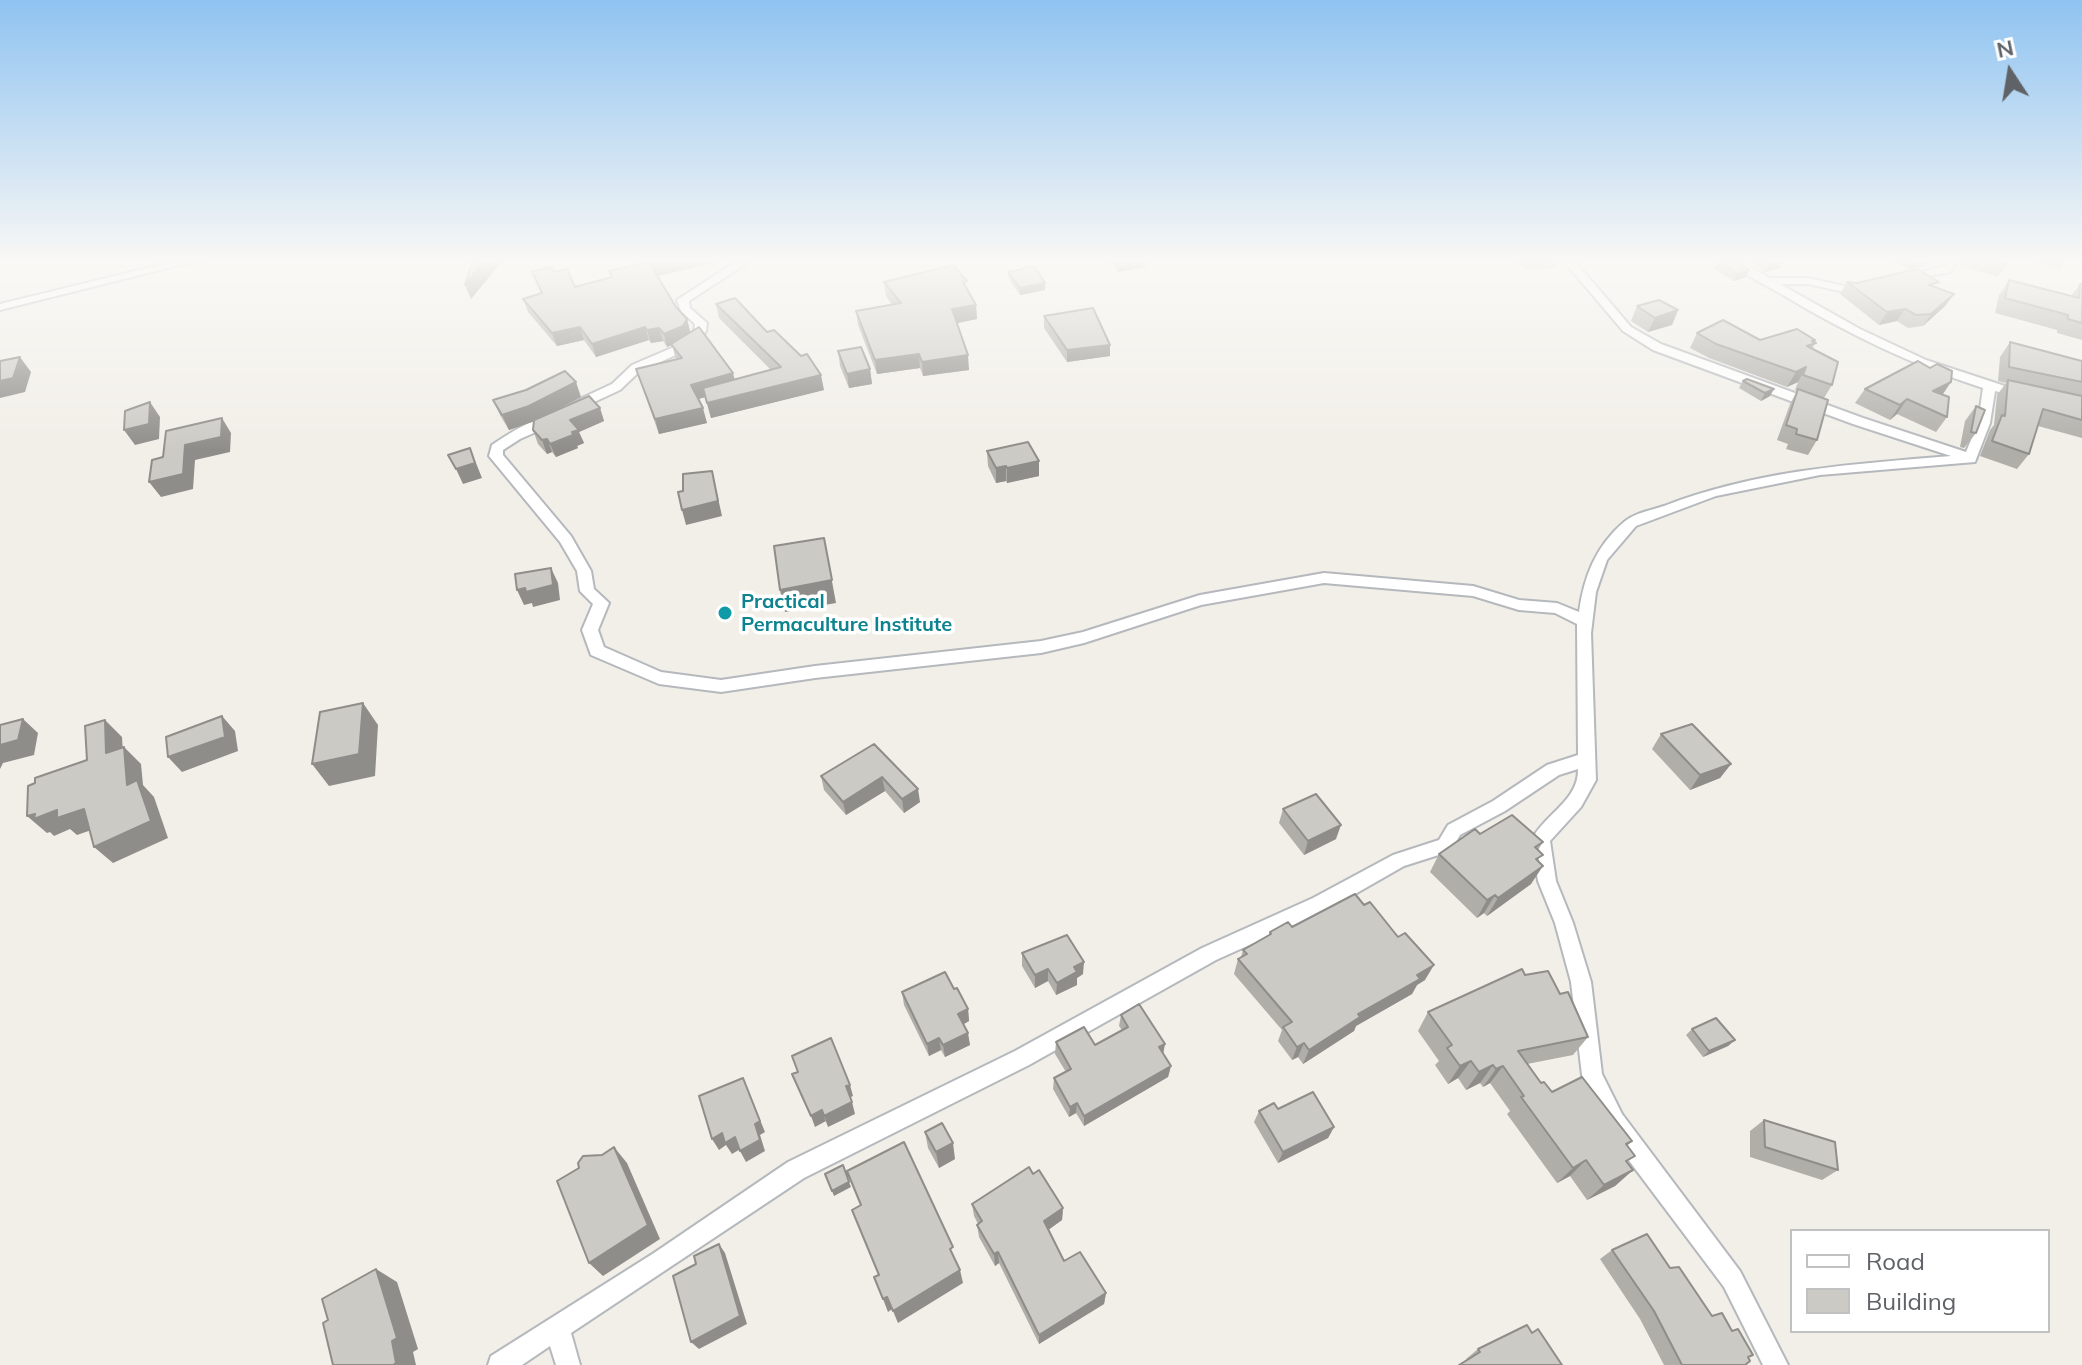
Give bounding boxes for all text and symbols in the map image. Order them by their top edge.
north arrow [1970,32,2050,112]
text: N [1994,33,2016,64]
place label: Practical Permaculture Institute [741,590,952,637]
marker: Practical Permaculture Institute [716,604,734,622]
legend [1790,1229,2050,1333]
text: Road [1866,1246,1925,1276]
text: Building [1866,1286,1956,1316]

